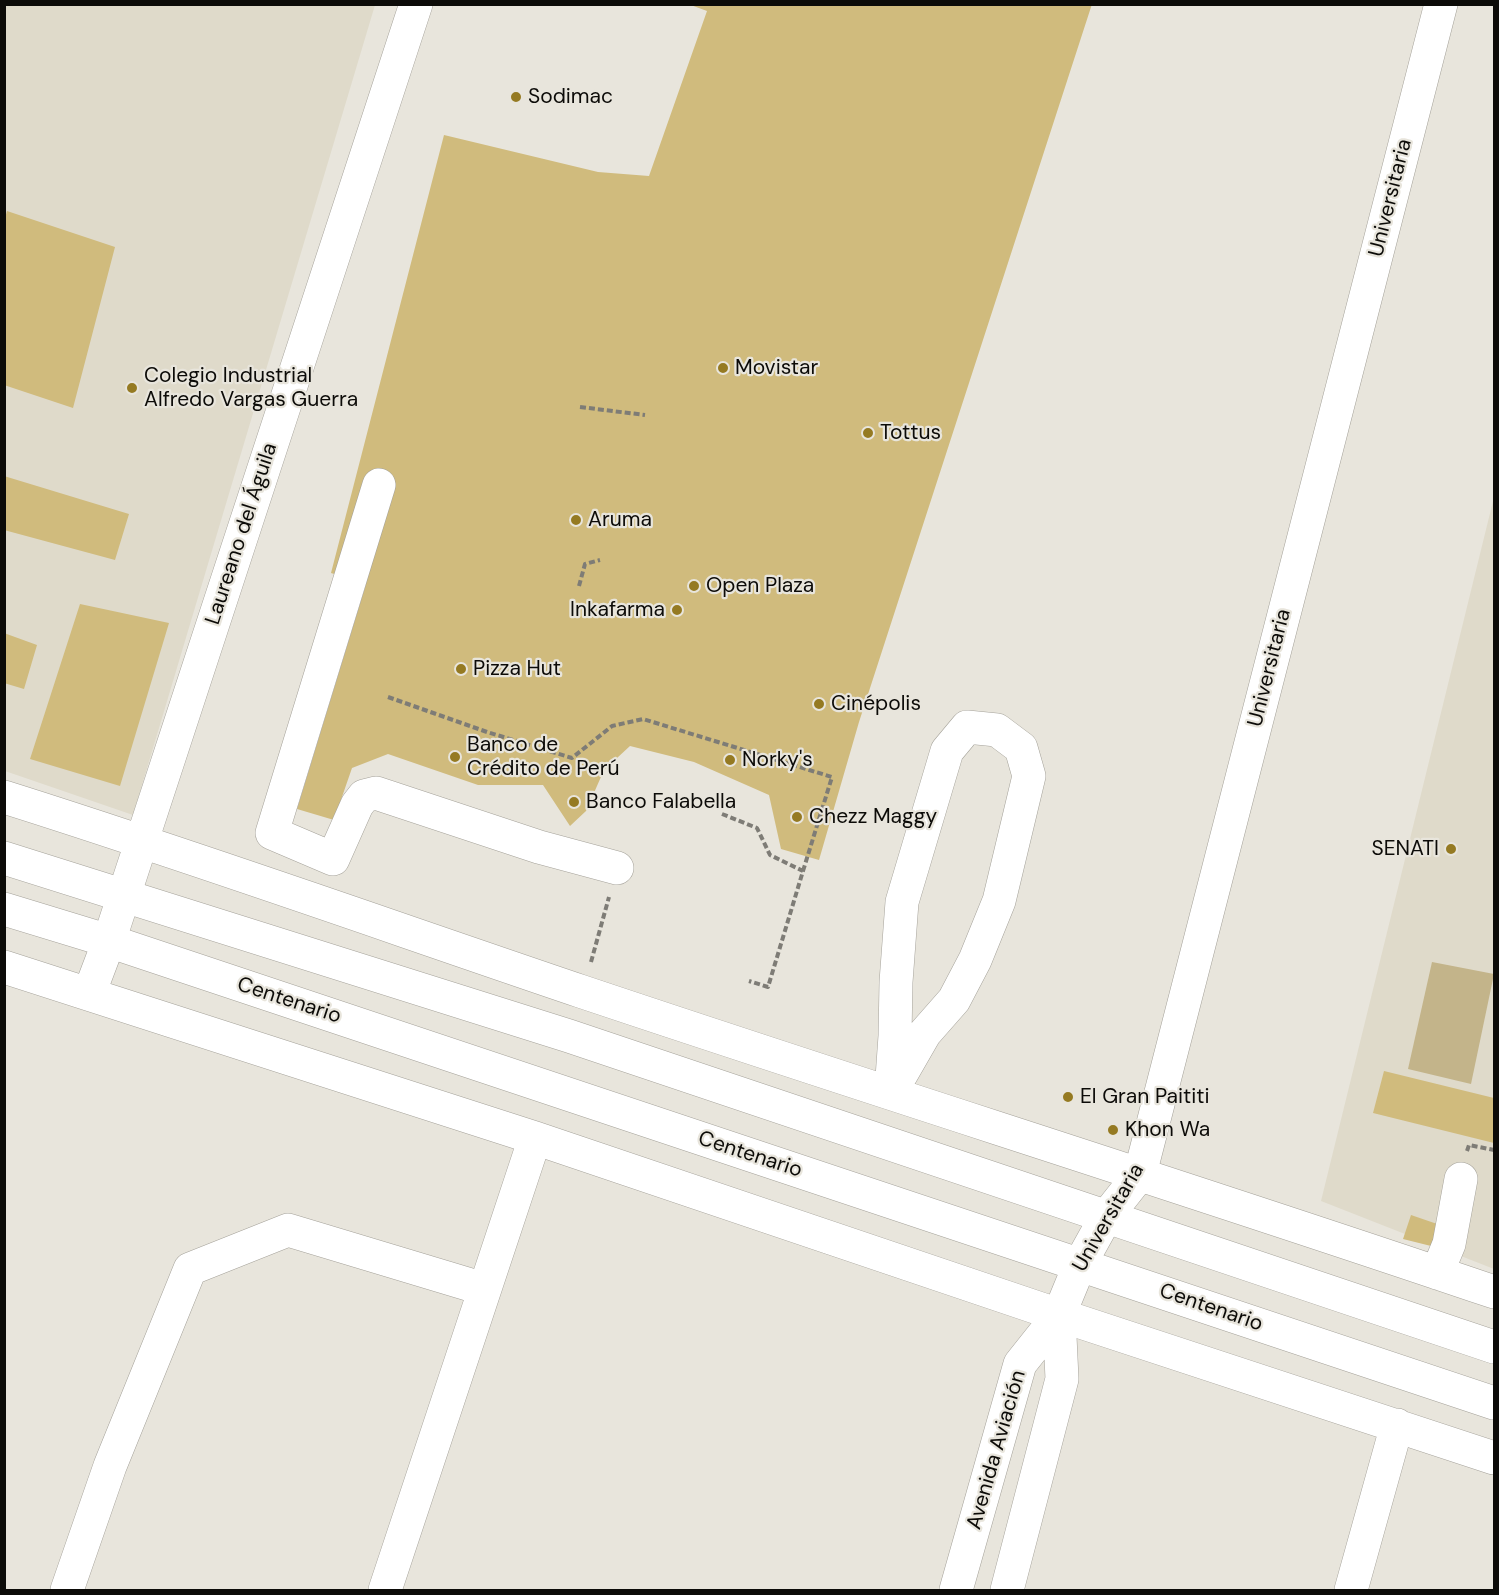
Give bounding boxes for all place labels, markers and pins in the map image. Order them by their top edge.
place label: Sodimac [528,84,613,110]
marker: Sodimac [509,90,523,104]
place label: Movistar [735,355,818,381]
marker: Movistar [716,361,730,375]
place label: Colegio Industrial Alfredo Vargas Guerra [144,363,358,413]
marker: Colegio Industrial Alfredo Vargas Guerra [125,381,139,395]
place label: Tottus [880,420,941,446]
marker: Tottus [861,426,875,440]
place label: Aruma [588,507,652,533]
marker: Aruma [569,513,583,527]
place label: Open Plaza [706,573,814,599]
marker: Open Plaza [687,579,701,593]
place label: Inkafarma [570,597,665,623]
marker: Inkafarma [670,603,684,617]
place label: Pizza Hut [473,656,561,682]
marker: Pizza Hut [454,662,468,676]
place label: Cinépolis [831,691,921,717]
marker: Cinépolis [812,697,826,711]
place label: Banco de Crédito de Perú [467,732,620,782]
place label: Norky's [742,747,813,773]
marker: Banco de Crédito de Perú [448,750,462,764]
marker: Norky's [723,753,737,767]
place label: Banco Falabella [586,789,736,815]
marker: Banco Falabella [567,795,581,809]
place label: Chezz Maggy [809,804,937,830]
marker: Chezz Maggy [790,810,804,824]
place label: SENATI [1371,836,1439,862]
marker: SENATI [1444,842,1458,856]
place label: El Gran Paititi [1080,1084,1210,1110]
marker: El Gran Paititi [1061,1090,1075,1104]
place label: Khon Wa [1125,1117,1210,1143]
marker: Khon Wa [1106,1123,1120,1137]

